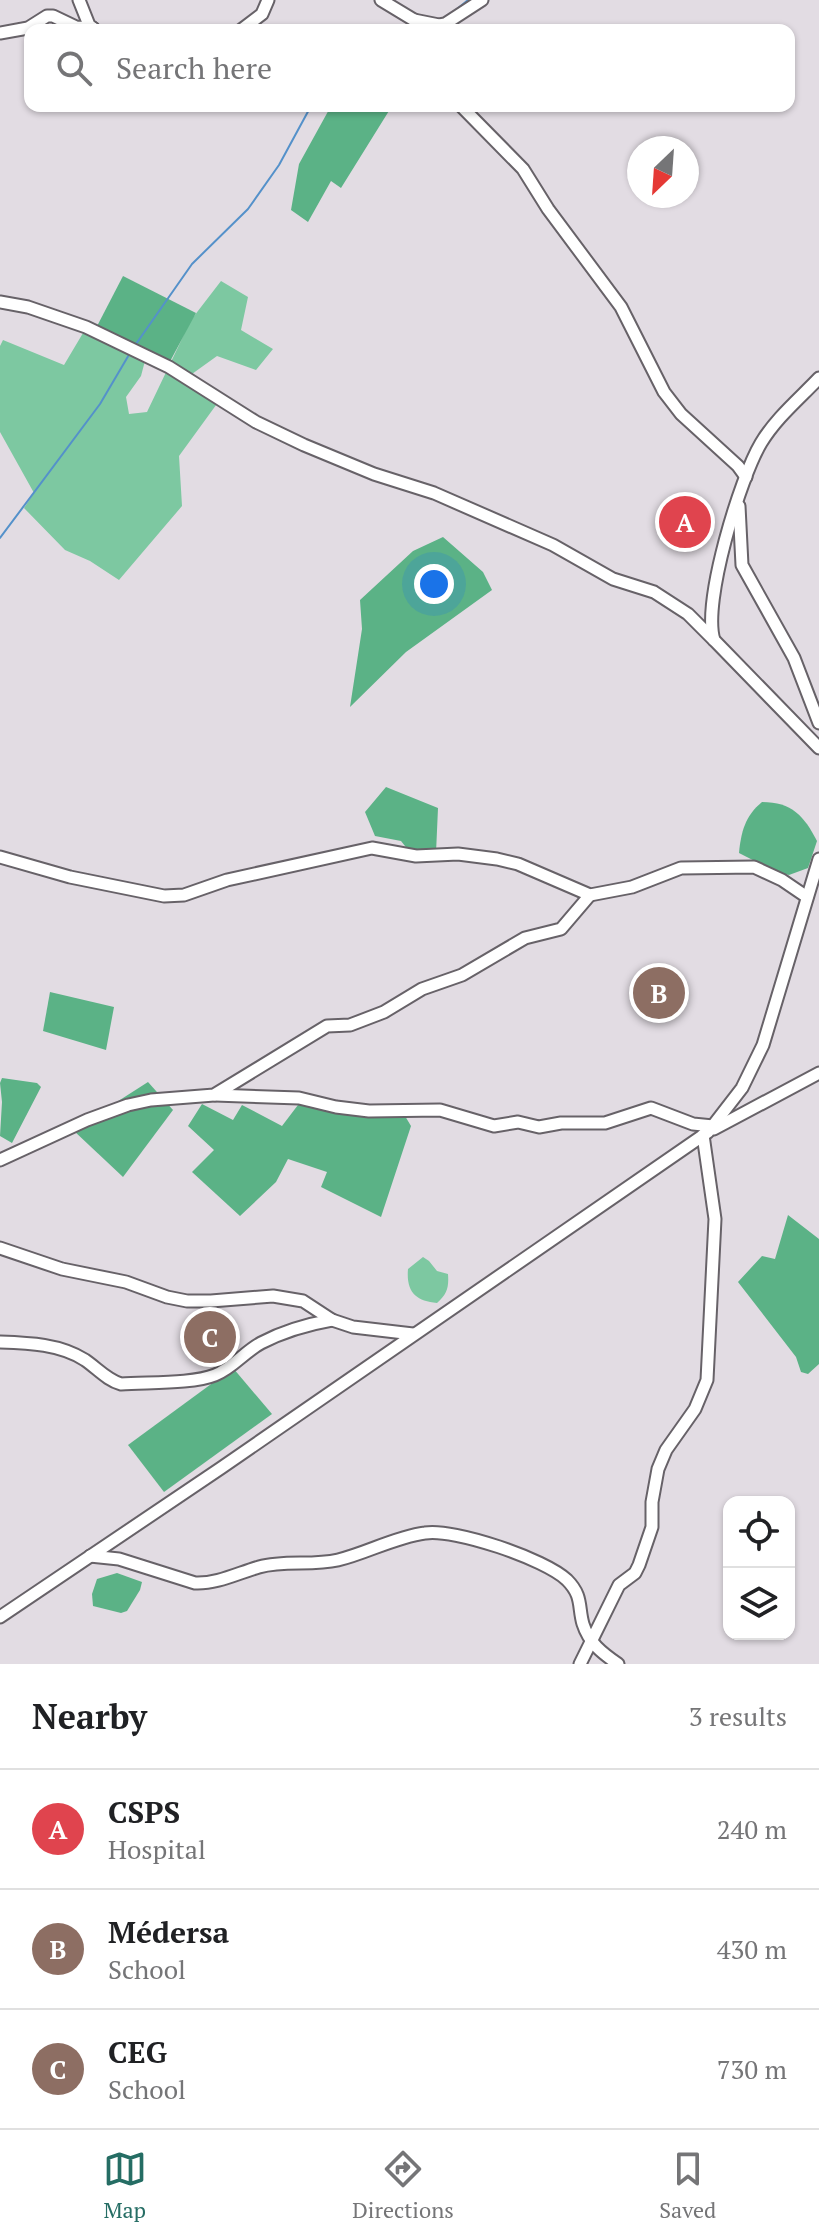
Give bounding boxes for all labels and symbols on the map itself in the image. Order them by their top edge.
north arrow [627,136,699,208]
pin: A [659,492,711,552]
your location [414,564,454,604]
pin: B [633,963,685,1023]
pin: C [184,1307,236,1367]

